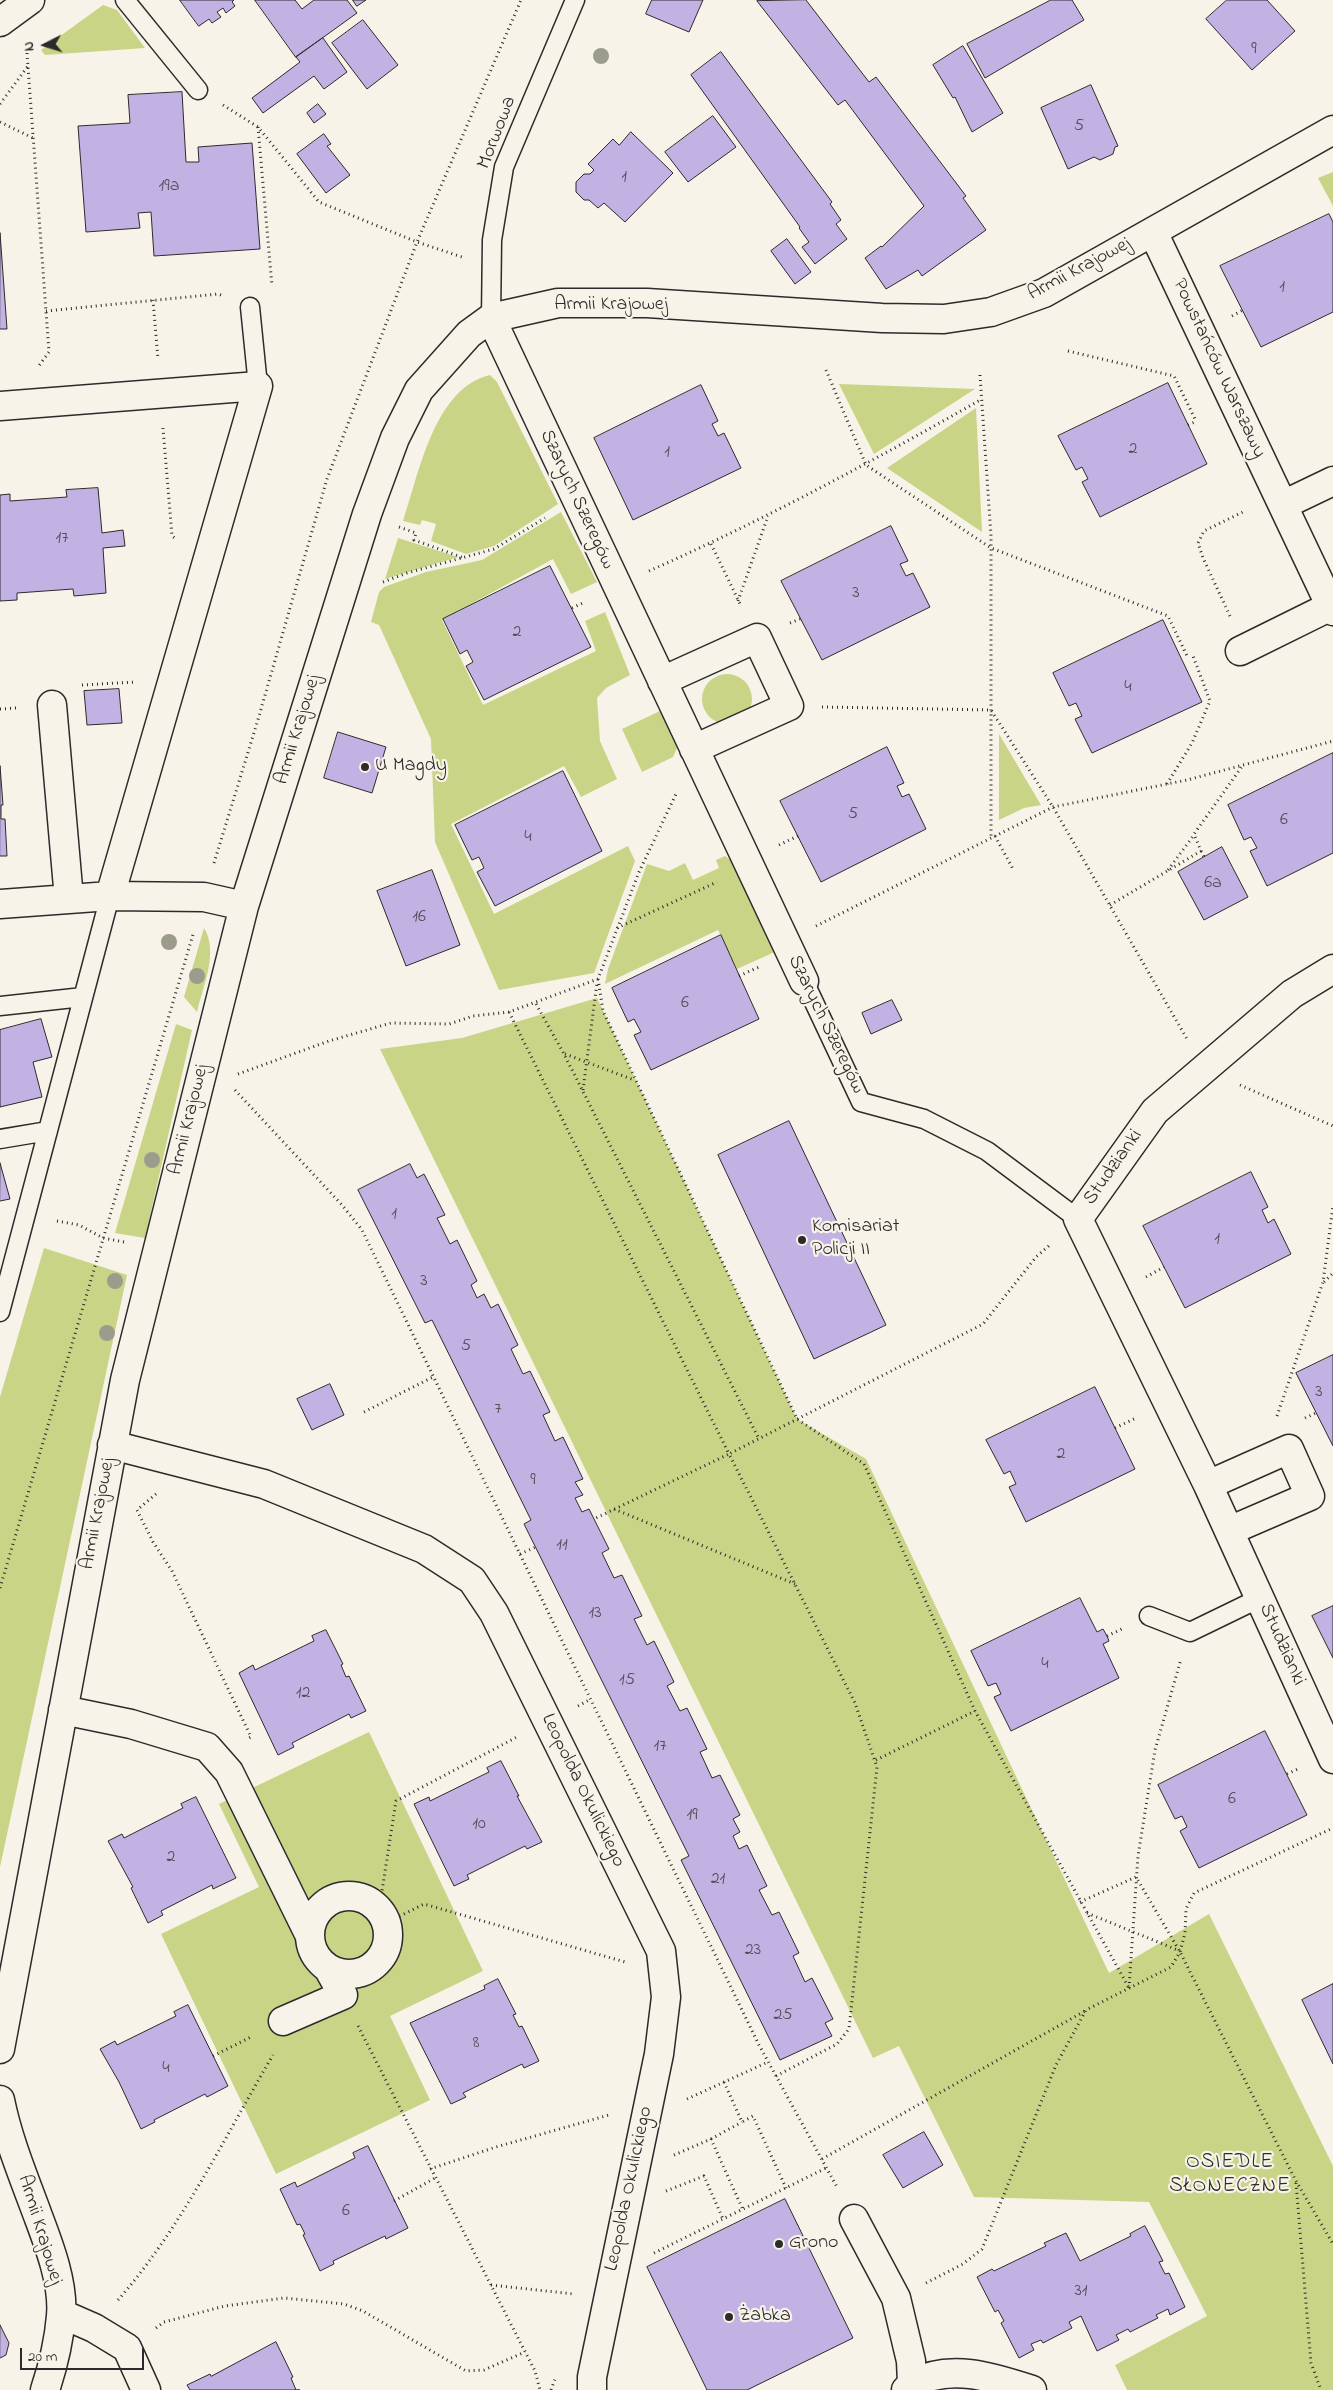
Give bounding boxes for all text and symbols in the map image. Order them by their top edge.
north arrow [20,20,70,70]
house number: 9 [1251,39,1257,61]
text: N [19,41,40,52]
street label: Morwowa [473,93,523,173]
house number: 5 [1074,116,1084,138]
house number: 1 [621,167,627,189]
house number: 19a [159,176,179,198]
street label: Armii Krajowej [1024,233,1136,307]
street label: Powstańców Warszawy [1166,276,1270,462]
house number: 1 [1279,277,1285,299]
street label: Armii Krajowej [554,294,668,318]
street label: Szarych Szeregów [533,426,619,574]
house number: 2 [1129,439,1137,461]
house number: 1 [664,442,670,464]
house number: 17 [55,528,69,550]
house number: 3 [852,583,860,605]
house number: 2 [513,622,521,644]
street label: Armii Krajowej [271,672,327,788]
house number: 4 [1124,677,1132,699]
place label: U Magdy [375,755,447,779]
marker: U Magdy [359,761,371,773]
house number: 5 [848,804,858,826]
house number: 6 [1280,810,1288,832]
house number: 4 [524,827,532,849]
house number: 6a [1204,873,1222,895]
house number: 16 [412,907,426,929]
street label: Szarych Szeregów [781,952,869,1098]
house number: 6 [681,993,689,1015]
street label: Armii Krajowej [165,1062,215,1178]
street label: Studzianki [1079,1125,1149,1211]
house number: 1 [391,1204,397,1226]
place label: Komisariat Policji II [812,1216,900,1263]
house number: 1 [1214,1229,1220,1251]
marker: Komisariat Policji II [796,1234,808,1246]
house number: 3 [420,1271,428,1293]
house number: 5 [461,1336,471,1358]
house number: 3 [1315,1382,1323,1404]
house number: 7 [494,1399,502,1421]
house number: 2 [1057,1444,1065,1466]
street label: Armii Krajowej [76,1456,122,1572]
house number: 9 [530,1470,536,1492]
house number: 11 [556,1535,568,1557]
street label: Studzianki [1252,1600,1310,1690]
house number: 13 [588,1603,602,1625]
house number: 4 [1041,1654,1049,1676]
house number: 15 [619,1670,635,1692]
house number: 12 [296,1683,310,1705]
street label: Leopolda Okulickiego [534,1710,630,1872]
house number: 17 [653,1736,667,1758]
house number: 6 [1228,1789,1236,1811]
house number: 19 [686,1805,698,1827]
house number: 10 [472,1814,486,1836]
house number: 2 [167,1847,175,1869]
house number: 21 [711,1869,725,1891]
house number: 23 [745,1940,761,1962]
house number: 25 [773,2005,793,2027]
house number: 8 [473,2033,479,2055]
house number: 4 [162,2058,170,2080]
street label: Leopolda Okulickiego [601,2104,659,2274]
district label: OSIEDLE SŁONECZNE [1168,2151,1292,2201]
street label: Armii Krajowej [11,2172,67,2288]
house number: 6 [342,2201,350,2223]
place label: Grono [789,2232,838,2256]
marker: Grono [773,2238,785,2250]
house number: 31 [1074,2281,1088,2303]
place label: Żabka [739,2305,791,2329]
marker: Żabka [723,2311,735,2323]
scale bar [22,2338,146,2370]
text: 20 m [28,2346,57,2368]

